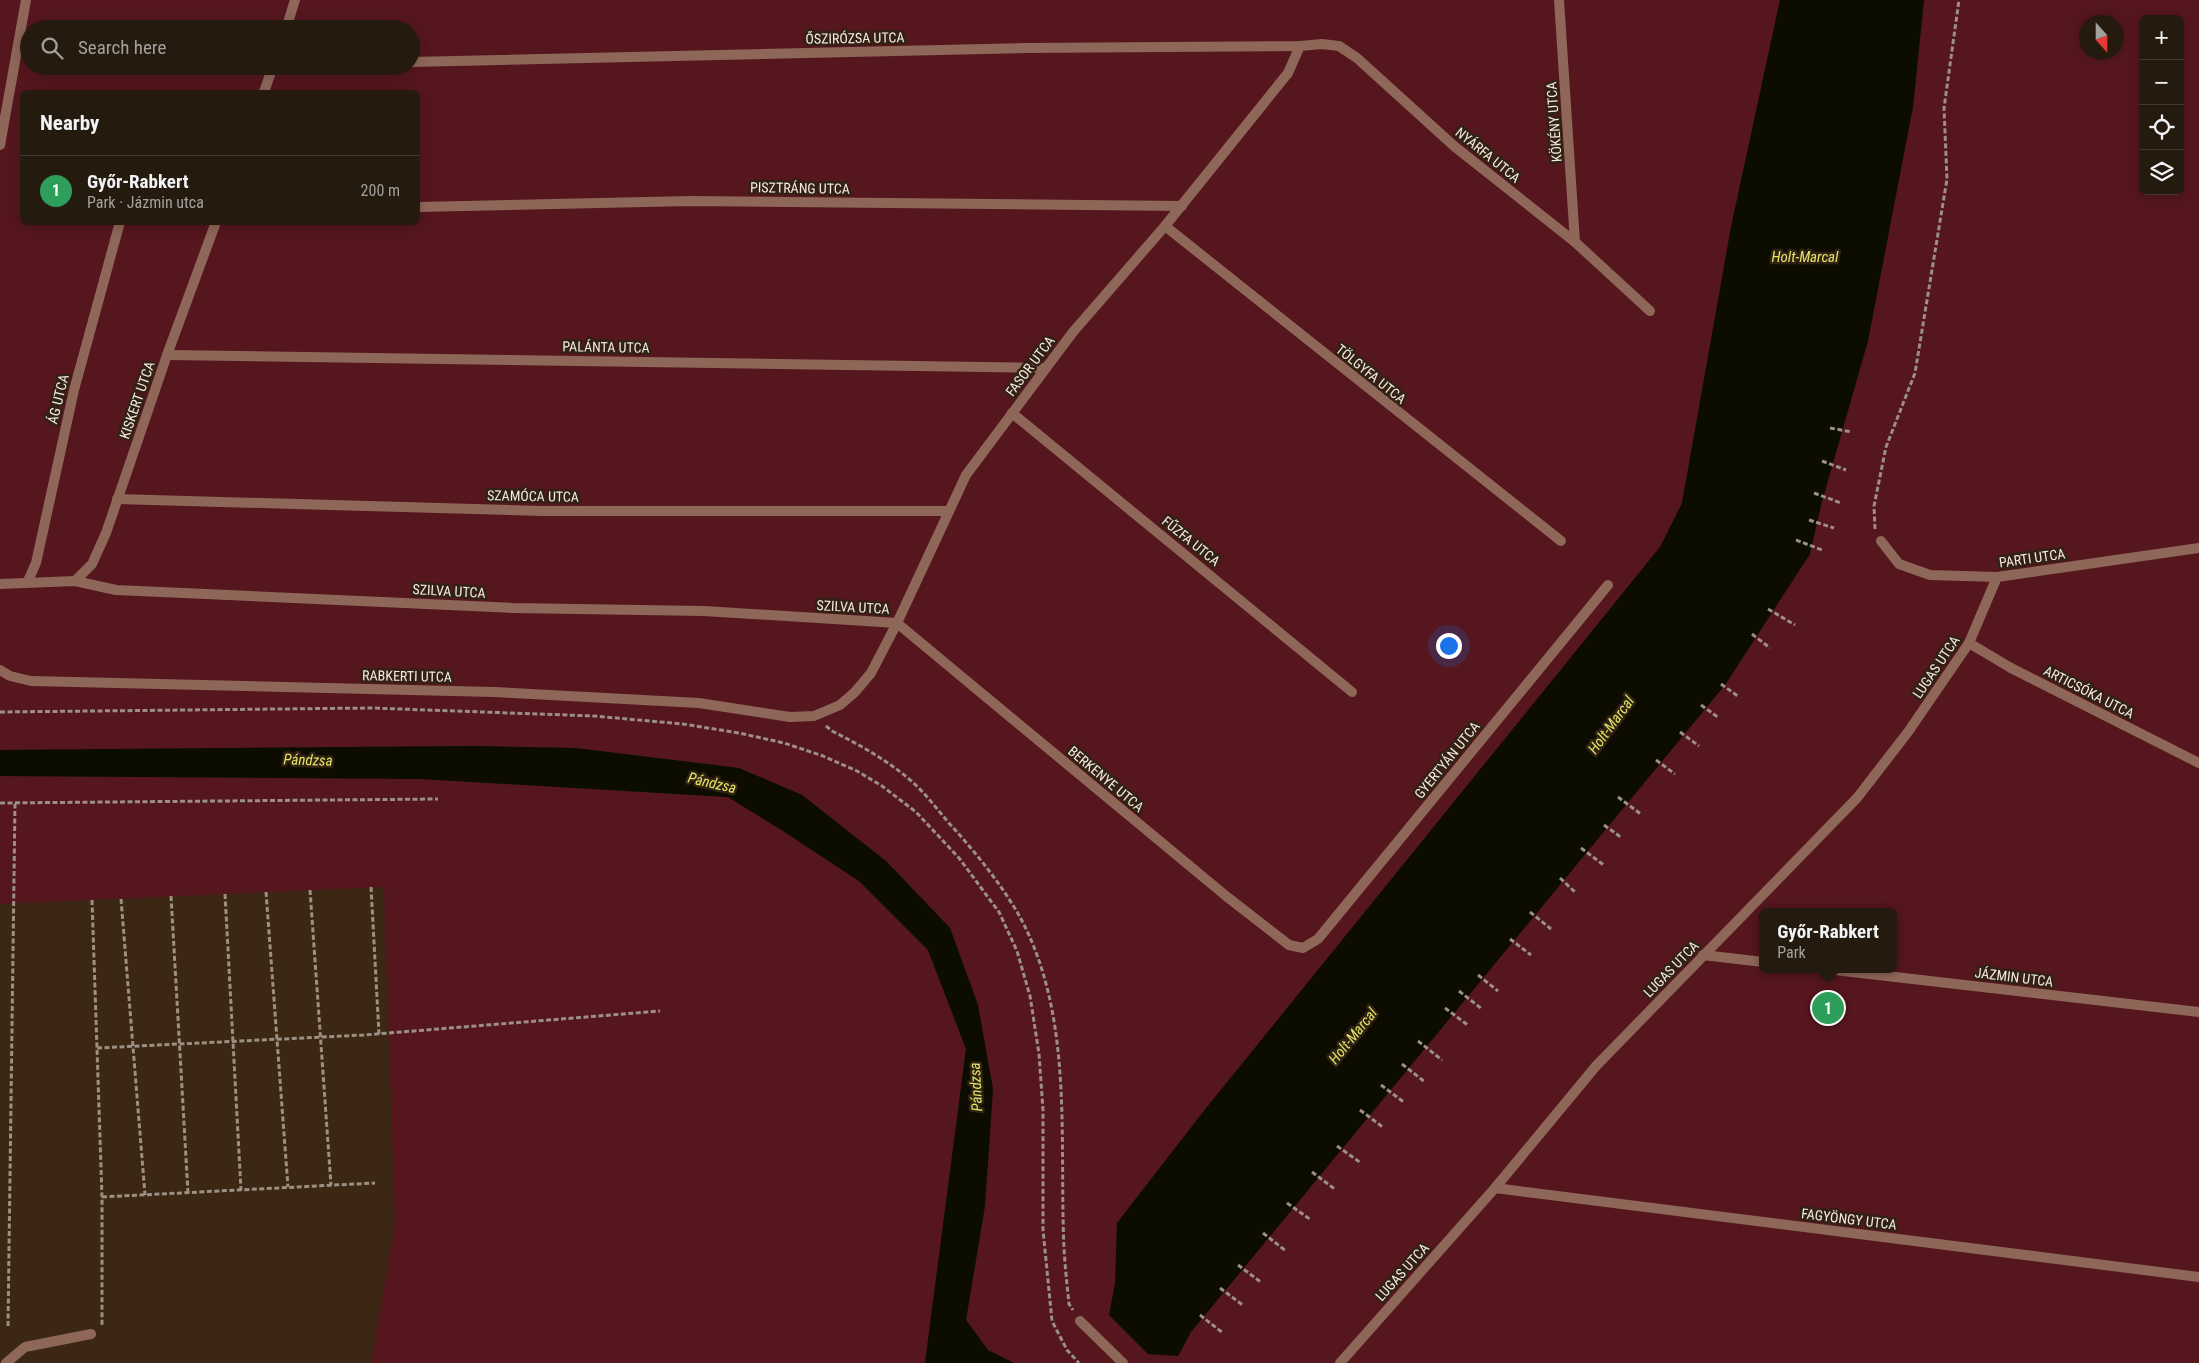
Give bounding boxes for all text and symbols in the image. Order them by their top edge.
north arrow [2079,15,2124,60]
map controls [2139,15,2184,195]
button: + [2139,15,2184,60]
search box [20,20,420,75]
street label: ŐSZIRÓZSA UTCA [805,28,905,47]
icon: search [38,34,66,62]
text: Search here [78,36,166,59]
button: − [2139,60,2184,105]
street label: KÖKÉNY UTCA [1542,81,1565,163]
button: locate [2139,105,2184,150]
text: Nearby [40,111,99,135]
street label: NYÁRFA UTCA [1452,123,1524,186]
button: layers [2139,150,2184,195]
text: Győr-Rabkert [87,170,189,193]
street label: PISZTRÁNG UTCA [750,178,850,197]
text: 1 [52,181,60,200]
text: 200 m [361,181,400,200]
text: Park · Jázmin utca [87,193,204,212]
water label: Holt-Marcal [1772,248,1839,266]
street label: FASOR UTCA [1002,333,1058,399]
street label: PALÁNTA UTCA [562,337,650,356]
street label: TÖLGYFA UTCA [1333,341,1409,407]
street label: KISKERT UTCA [116,359,158,441]
street label: ÁG UTCA [43,372,72,425]
street label: SZAMÓCA UTCA [487,486,579,505]
street label: FŰZFA UTCA [1159,512,1224,569]
street label: PARTI UTCA [1998,545,2066,571]
street label: SZILVA UTCA [412,581,486,601]
street label: SZILVA UTCA [816,597,890,617]
your location [1436,633,1462,659]
street label: LUGAS UTCA [1909,633,1963,701]
street label: ARTICSÓKA UTCA [2041,661,2137,722]
street label: RABKERTI UTCA [362,667,452,685]
water label: Holt-Marcal [1584,692,1638,757]
street label: GYERTYÁN UTCA [1410,718,1483,802]
street label: BERKENYE UTCA [1065,743,1147,815]
water label: Pándzsa [283,750,333,770]
water label: Pándzsa [686,769,738,797]
popup [1759,908,1897,973]
text: Győr-Rabkert [1777,920,1879,943]
street label: LUGAS UTCA [1640,938,1702,1000]
text: Park [1777,943,1806,962]
street label: JÁZMIN UTCA [1974,963,2054,990]
pin: 1 [1812,989,1844,1027]
water label: Holt-Marcal [1325,1004,1381,1068]
water label: Pándzsa [966,1062,986,1112]
street label: FAGYÖNGY UTCA [1800,1205,1898,1233]
street label: LUGAS UTCA [1372,1240,1432,1304]

